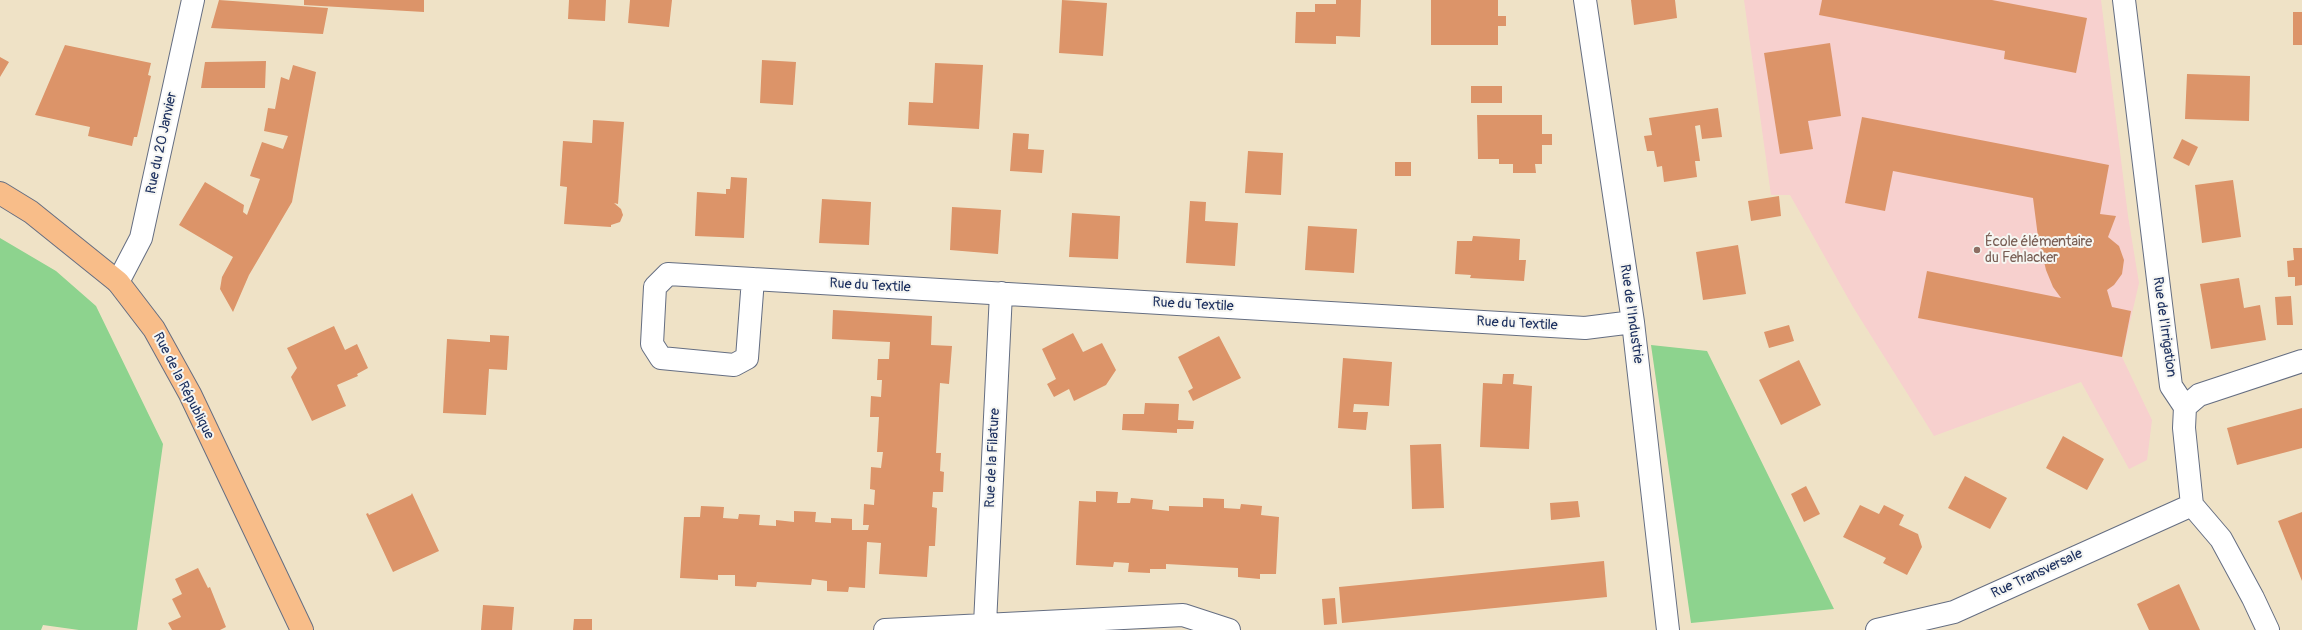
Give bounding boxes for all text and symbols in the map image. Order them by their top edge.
street label: Rue du 20 Janvier [143,90,181,196]
place label: École élémentaire du Fehlacker [1985,234,2092,266]
marker: École élémentaire du Fehlacker [1972,245,1982,255]
street label: Rue de l'Industrie [1616,263,1646,365]
street label: Rue du Textile [829,275,911,297]
street label: Rue de l'Irrigation [2149,276,2179,378]
street label: Rue du Textile [1152,294,1234,316]
street label: Rue du Textile [1476,313,1558,335]
street label: Rue de la République [149,330,217,442]
street label: Rue de la Filature [982,408,1004,508]
street label: Rue Transversale [1989,546,2085,602]

